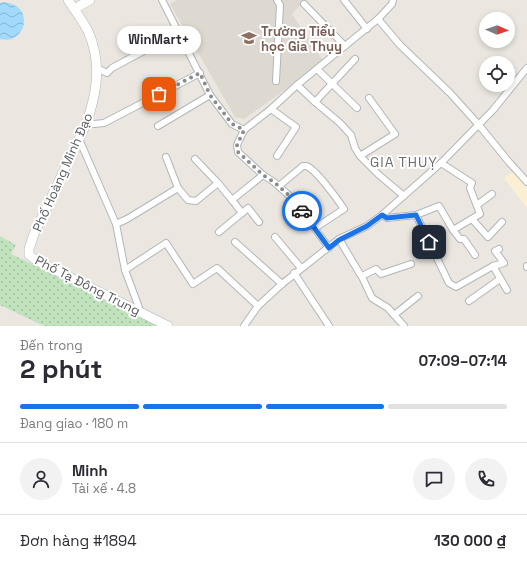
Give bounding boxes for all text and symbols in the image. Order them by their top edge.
north arrow [479,12,515,48]
map controls [479,12,515,92]
place label: Trường Tiểu học Gia Thụy [261,23,342,55]
callout: WinMart+ [117,26,201,54]
school or university icon: Trường Tiểu học Gia Thụy [240,29,258,47]
text: WinMart+ [128,31,190,48]
button: locate [479,56,515,92]
pin [142,77,176,111]
icon: bag [148,83,170,105]
street label: Phố Hoàng Minh Đạo [29,110,96,234]
district label: GIA THUỴ [370,153,438,171]
courier [282,191,322,231]
icon: car [291,200,313,222]
pin [412,225,446,259]
icon: home [418,231,440,253]
street label: Phố Tạ Đông Trung [32,252,143,319]
text: Đến trong [20,337,83,354]
text: 07:09–07:14 [419,351,507,370]
text: 2 phút [20,352,102,386]
text: Đang giao · 180 m [20,415,128,432]
button: person [20,458,62,500]
button: chat [413,458,455,500]
button: phone [465,458,507,500]
text: Minh [72,461,108,480]
text: Tài xế · 4.8 [72,480,136,497]
text: Đơn hàng #1894 [20,531,137,550]
text: 130 000 ₫ [434,531,507,550]

